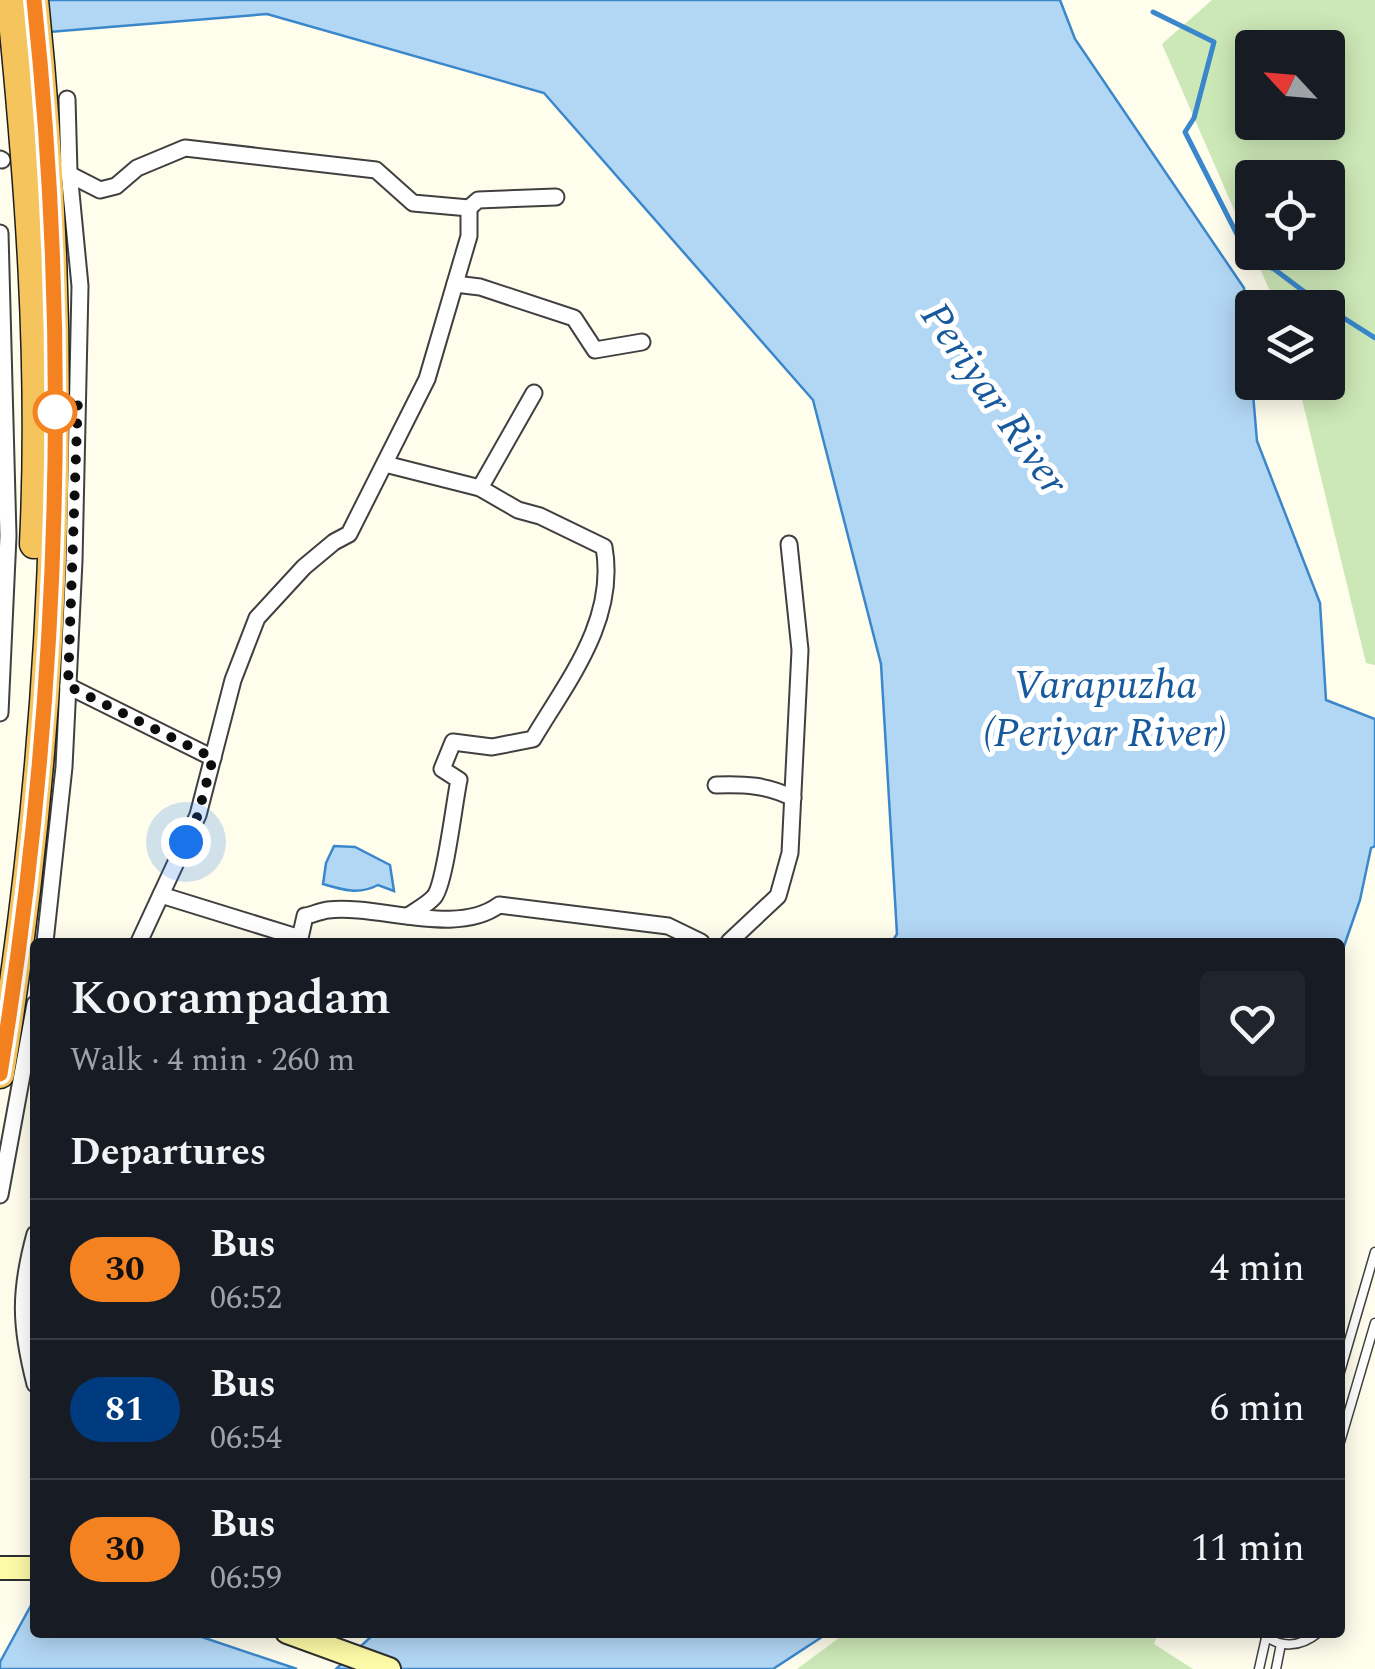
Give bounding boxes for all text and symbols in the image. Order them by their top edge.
north arrow [1235,30,1345,140]
map controls [1235,30,1345,400]
button: locate [1235,160,1345,270]
water label: Periyar River [904,289,1084,509]
button: layers [1235,290,1345,400]
unlabelled marker [34,391,76,433]
water label: Varapuzha (Periyar River) [983,654,1227,765]
your location [161,817,211,867]
text: Koorampadam [70,962,391,1035]
button: heart [1200,971,1305,1076]
text: Walk · 4 min · 260 m [70,1036,355,1085]
text: Departures [70,1124,266,1182]
text: Bus [210,1216,276,1274]
text: 4 min [1210,1240,1305,1298]
text: 30 [105,1243,145,1296]
text: 06:52 [210,1274,282,1323]
text: Bus [210,1356,276,1414]
text: 6 min [1210,1380,1305,1438]
text: 81 [105,1383,145,1436]
text: 06:54 [210,1414,282,1463]
text: Bus [210,1496,276,1554]
text: 11 min [1191,1520,1305,1578]
text: 30 [105,1523,145,1576]
text: 06:59 [210,1554,282,1603]

